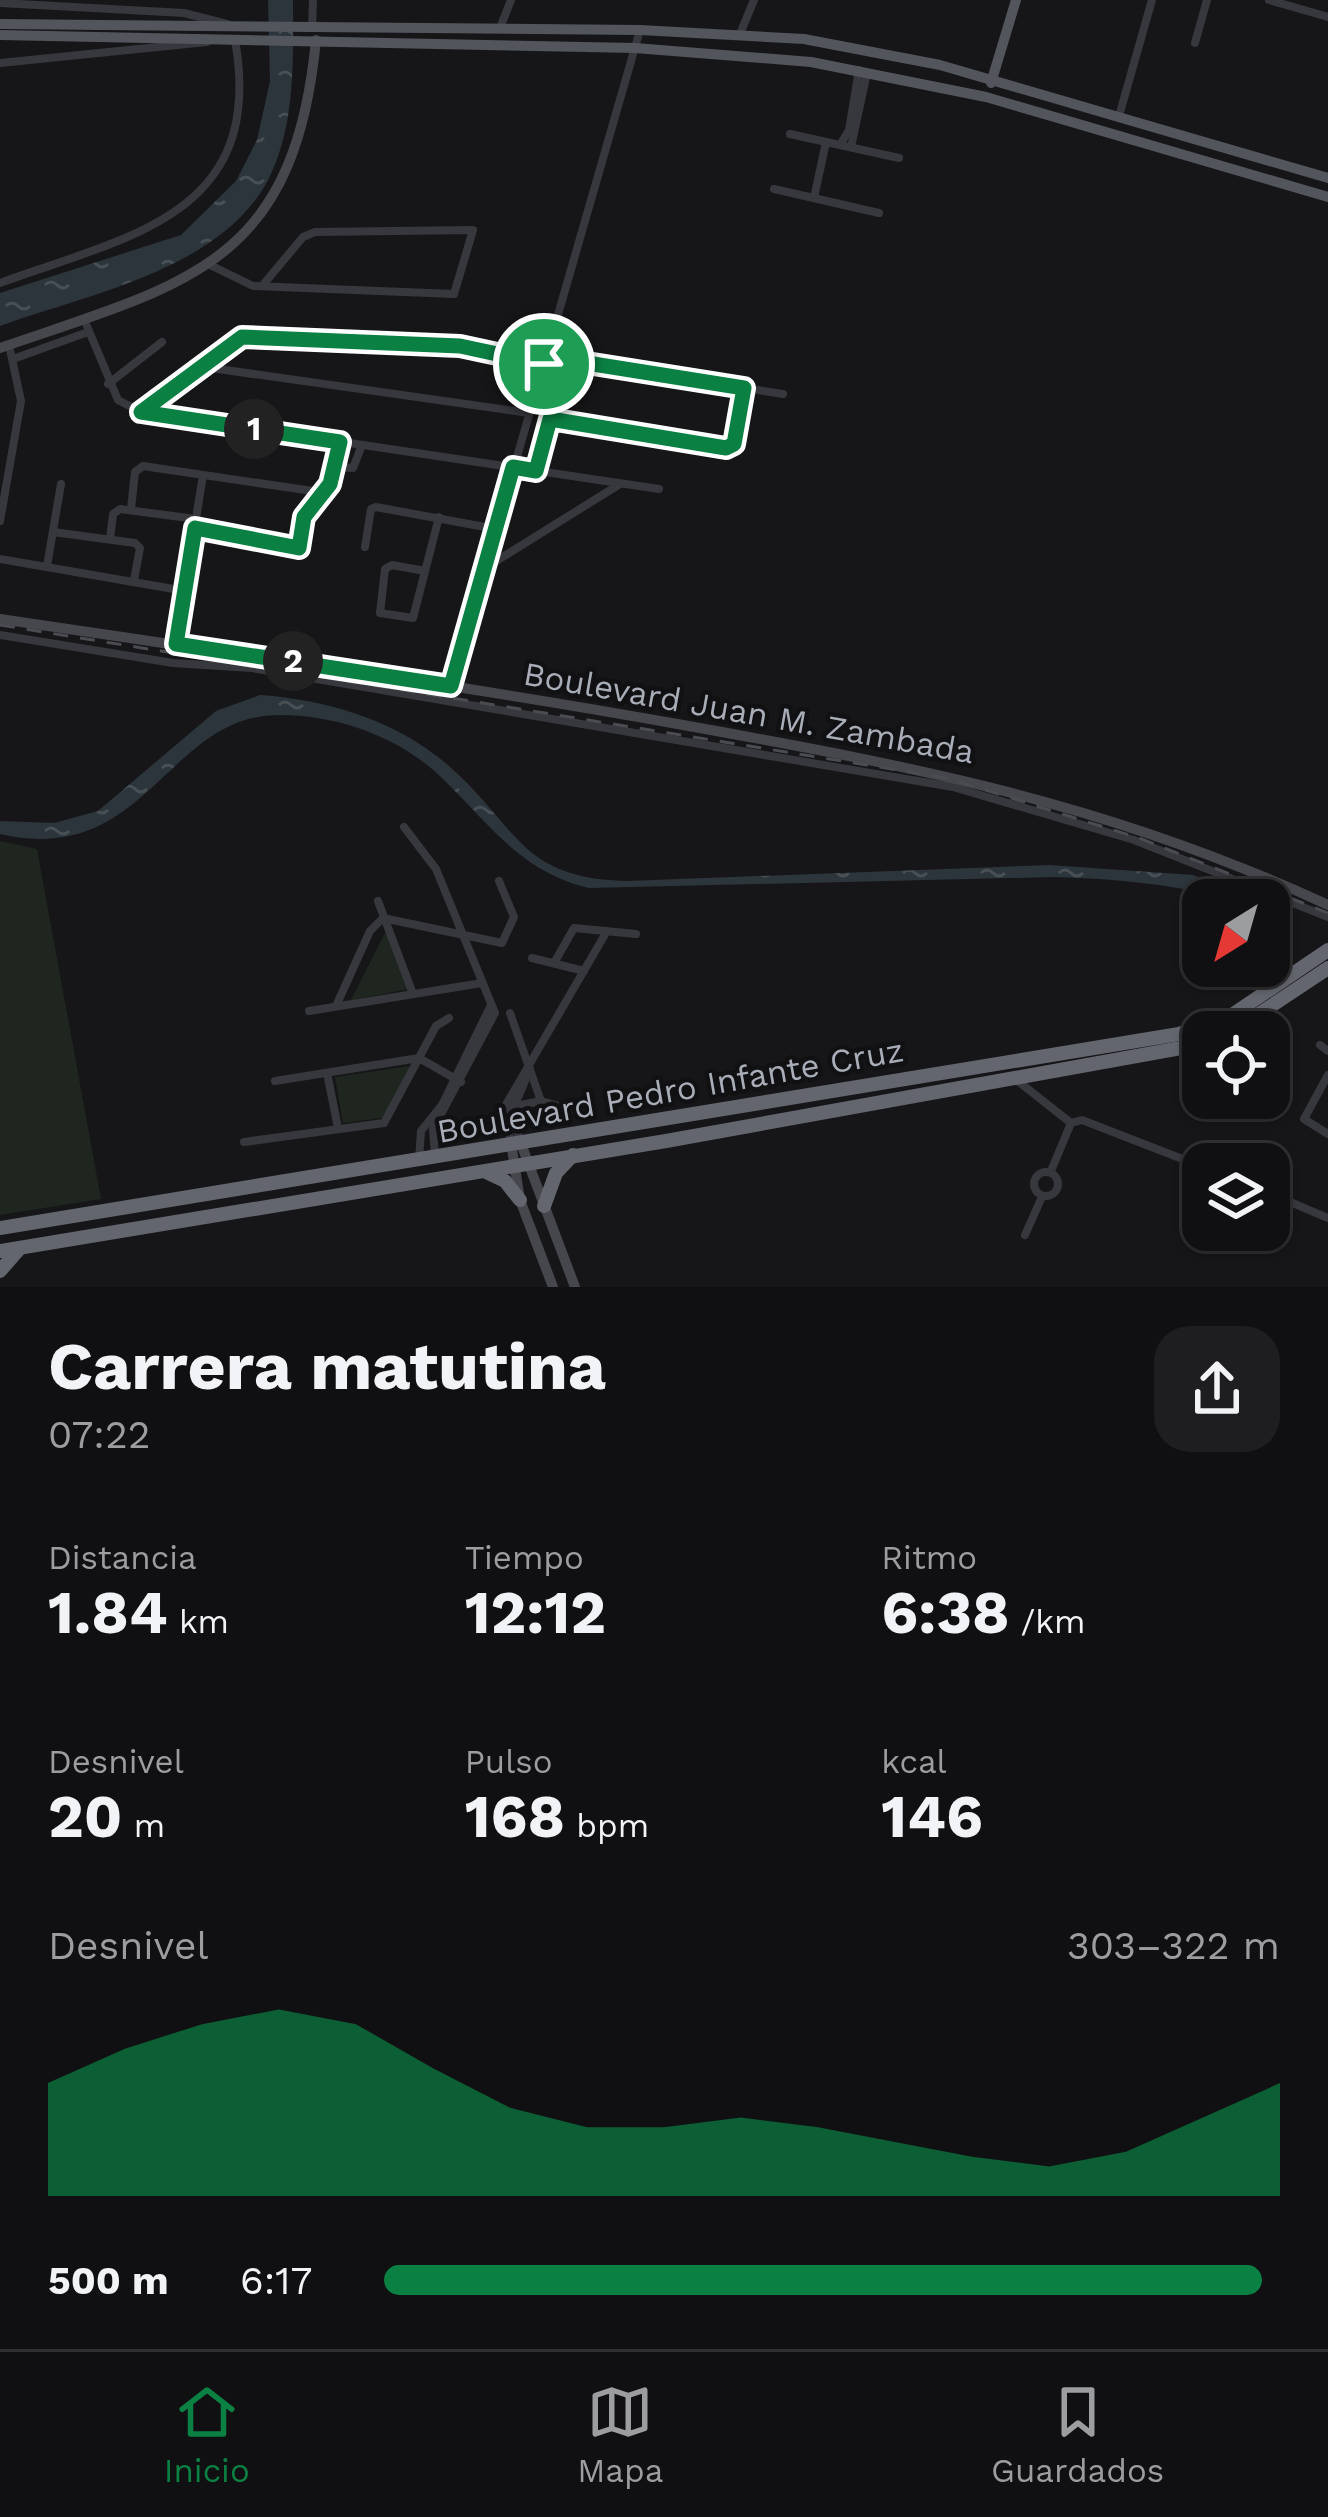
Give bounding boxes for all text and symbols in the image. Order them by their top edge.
pin [493,313,595,415]
icon: arrive [511,331,577,397]
pin: 1 [224,399,284,459]
text: 1 [247,409,261,448]
pin: 2 [263,631,323,691]
text: 2 [283,641,303,680]
street label: Boulevard Juan M. Zambada [521,654,977,771]
north arrow [1182,879,1290,987]
map controls [1182,879,1290,1251]
button: locate [1182,1011,1290,1119]
street label: Boulevard Pedro Infante Cruz [434,1030,906,1151]
button: layers [1182,1143,1290,1251]
button: share [1154,1326,1280,1452]
text: Carrera matutina [48,1328,606,1405]
text: 07:22 [48,1412,150,1457]
text: Distancia [48,1538,197,1577]
text: Tiempo [465,1538,584,1577]
text: Ritmo [881,1538,977,1577]
text: 1.84 [48,1577,168,1648]
text: 12:12 [465,1577,606,1648]
text: 6:38 [881,1577,1010,1648]
text: km [168,1602,229,1641]
text: /km [1010,1602,1085,1641]
text: Desnivel [48,1742,184,1781]
text: Pulso [465,1742,552,1781]
text: kcal [881,1742,947,1781]
text: 20 [48,1781,122,1852]
text: 168 [465,1781,565,1852]
text: 146 [881,1781,983,1852]
text: m [122,1806,165,1845]
text: bpm [565,1806,649,1845]
text: Desnivel [48,1923,208,1968]
text: 303–322 m [1067,1923,1280,1968]
text: 500 m [48,2258,169,2303]
text: 6:17 [240,2258,312,2303]
tab: Inicio [164,2379,250,2490]
tab: Mapa [577,2379,663,2490]
tab: Guardados [991,2379,1164,2490]

